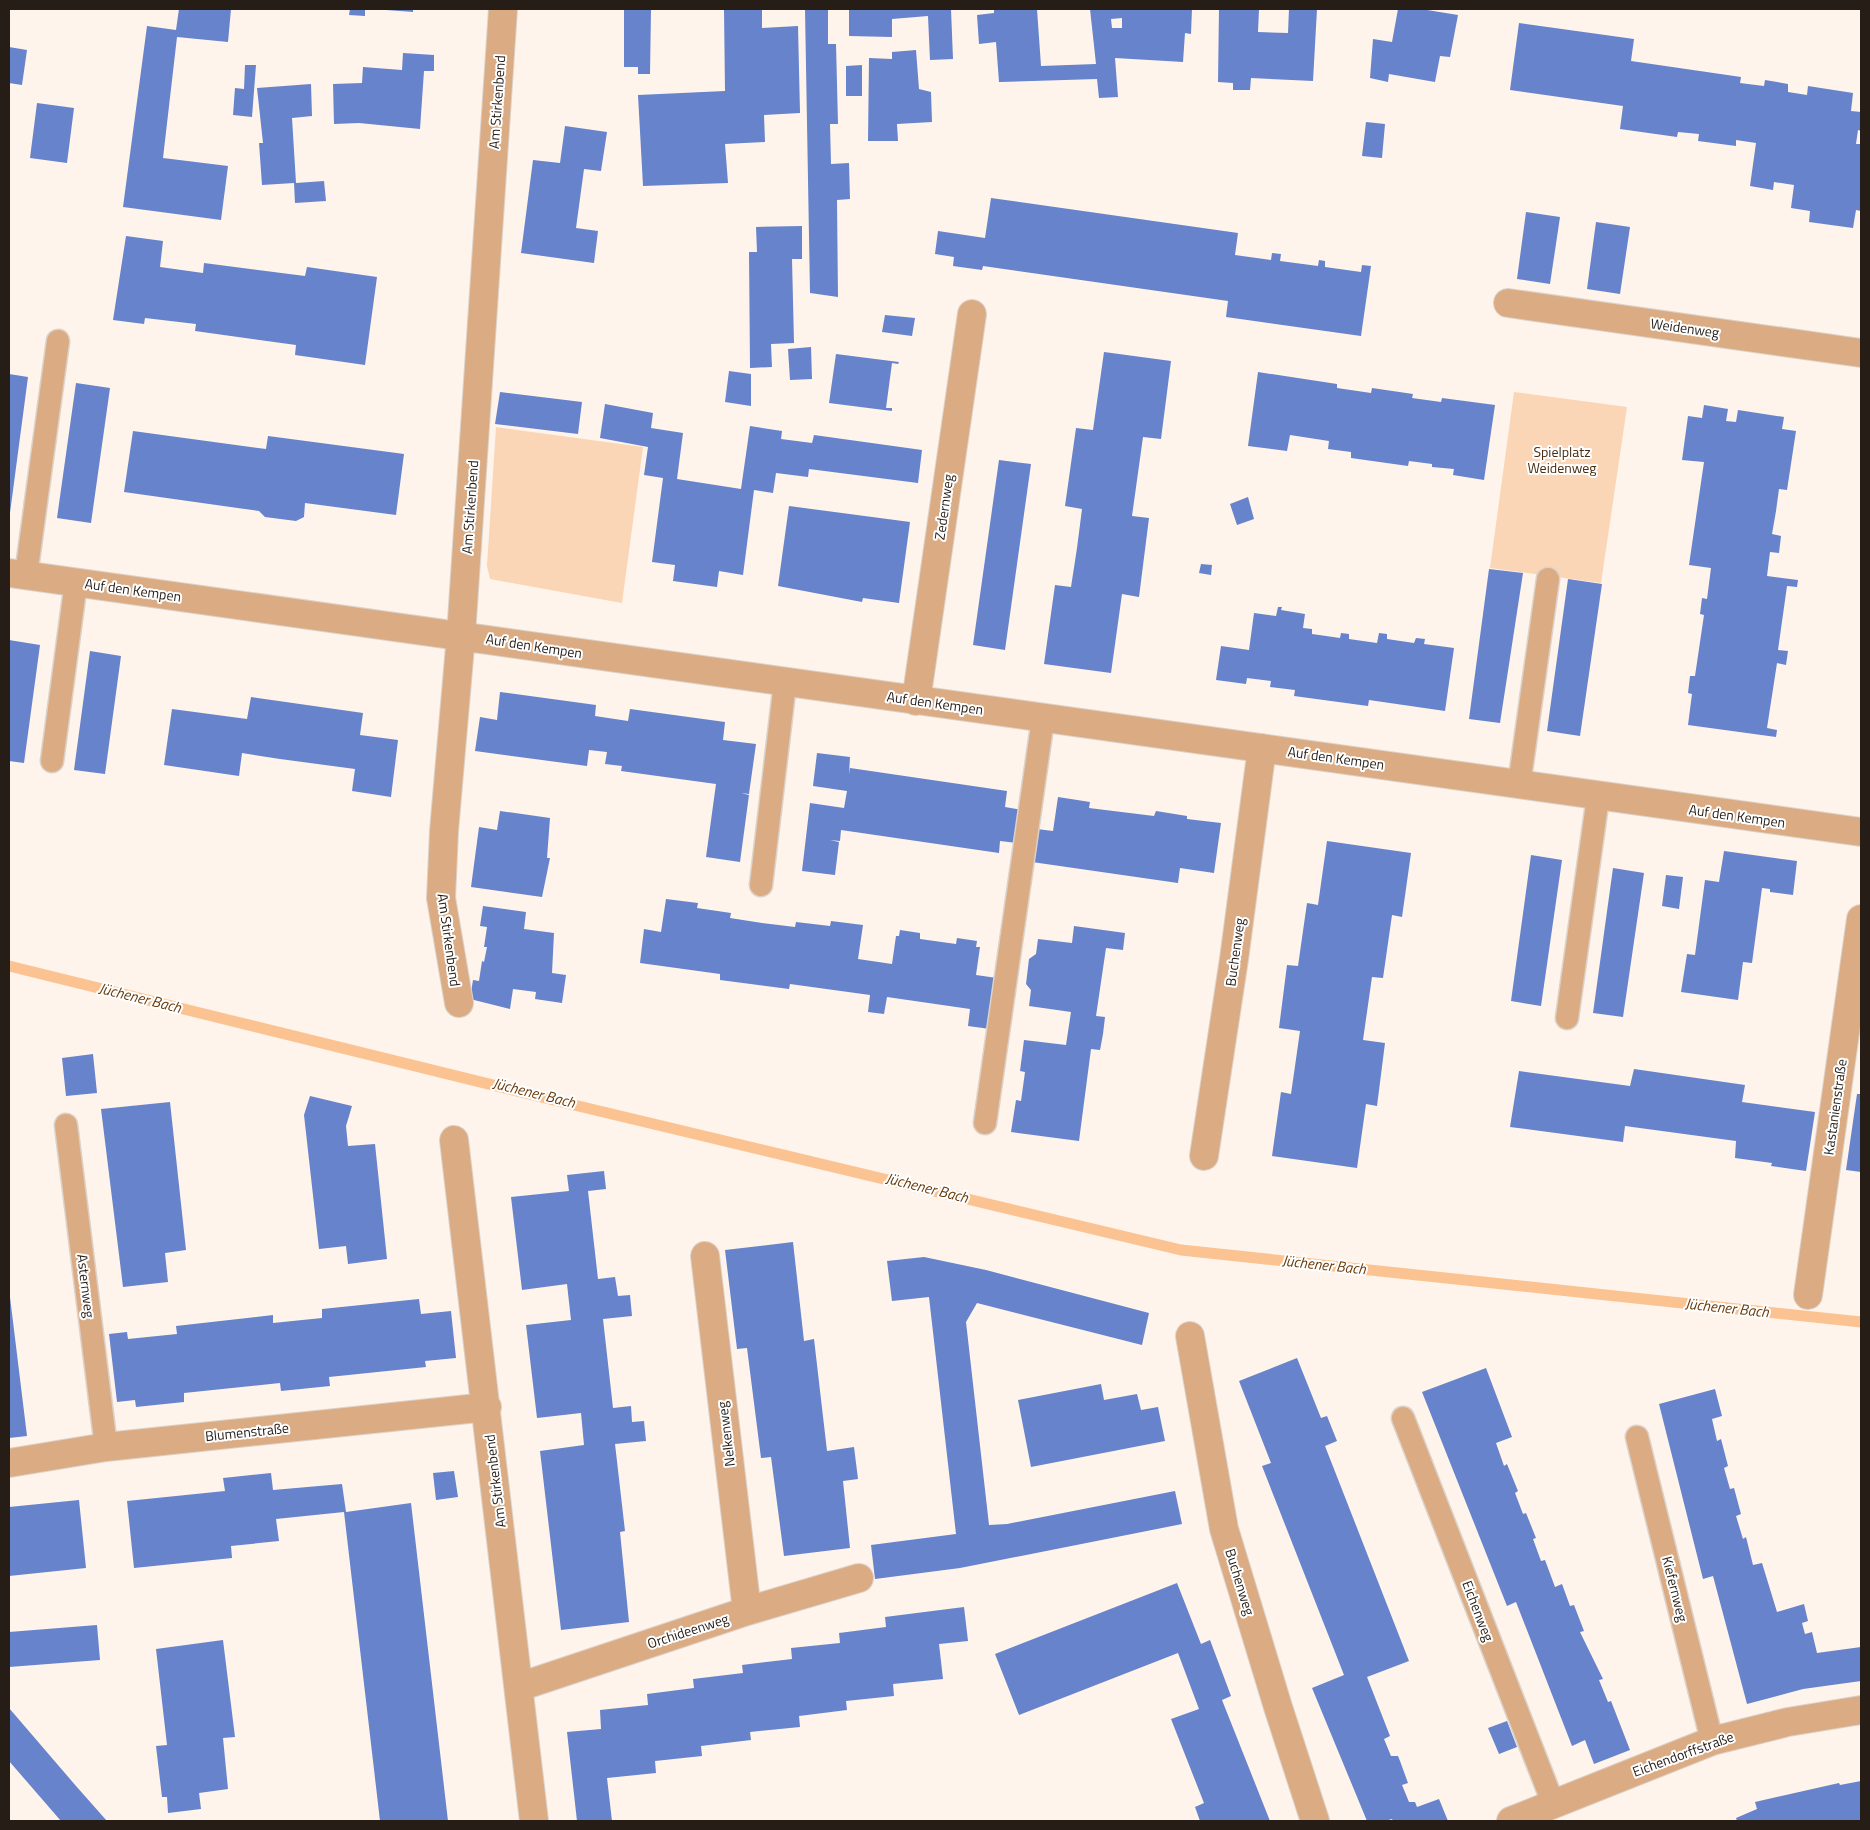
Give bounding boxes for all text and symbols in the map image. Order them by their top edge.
street label: Am Stirkenbend [483,54,510,150]
street label: Weidenweg [1649,312,1721,343]
park label: Spielplatz Weidenweg [1527,441,1597,478]
street label: Am Stirkenbend [456,459,483,555]
street label: Zedernweg [929,473,959,541]
street label: Auf den Kempen [84,572,183,607]
street label: Auf den Kempen [485,628,584,663]
street label: Auf den Kempen [886,685,985,720]
street label: Auf den Kempen [1287,740,1386,775]
street label: Auf den Kempen [1688,798,1787,833]
street label: Am Stirkenbend [433,892,466,988]
street label: Buchenweg [1219,916,1250,988]
water label: Jüchener Bach [97,976,184,1019]
street label: Kastanienstraße [1817,1057,1852,1156]
water label: Jüchener Bach [491,1071,578,1114]
water label: Jüchener Bach [884,1166,971,1209]
water label: Jüchener Bach [1281,1249,1368,1280]
street label: Asternweg [72,1253,101,1319]
water label: Jüchener Bach [1684,1292,1771,1323]
street label: Nelkenweg [711,1400,740,1468]
street label: Blumenstraße [204,1417,290,1446]
street label: Am Stirkenbend [478,1433,511,1529]
street label: Buchenweg [1220,1546,1261,1618]
street label: Kiefernweg [1657,1554,1694,1624]
street label: Eichenweg [1457,1577,1500,1644]
street label: Orchideenweg [644,1607,731,1654]
street label: Eichendorffstraße [1629,1725,1736,1782]

